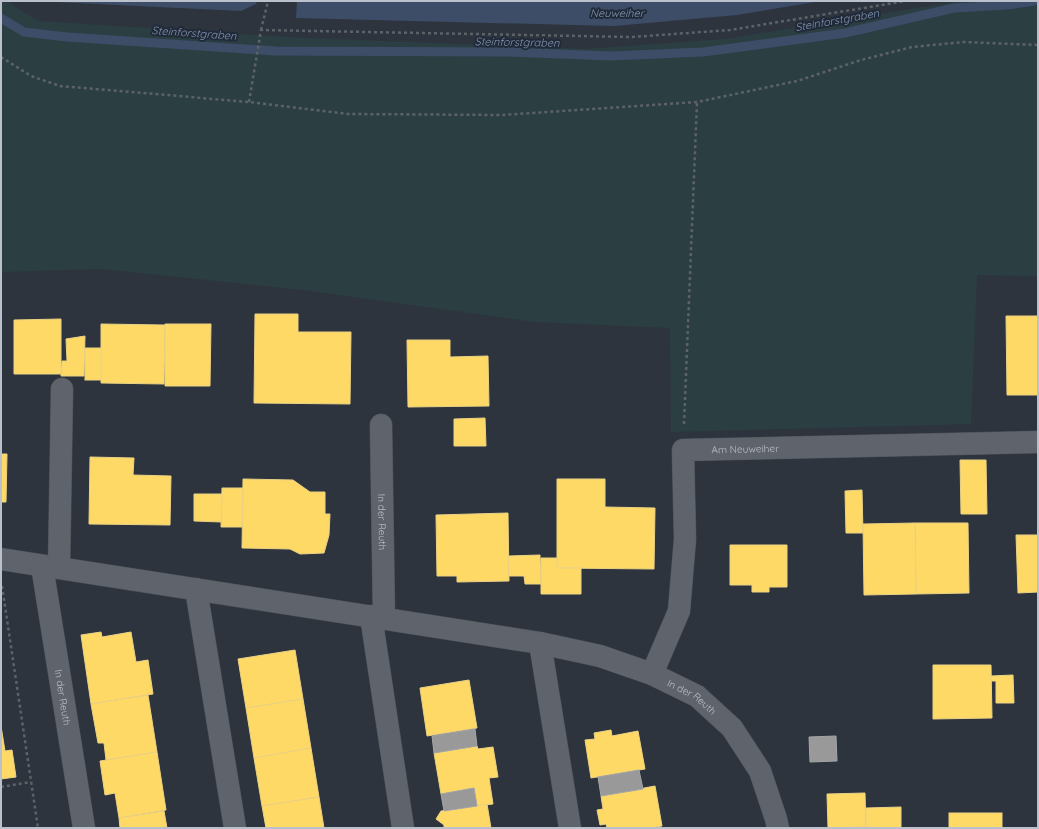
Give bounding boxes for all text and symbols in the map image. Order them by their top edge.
water label: Neuweiher [590,6,646,20]
water label: Steinforstgraben [794,6,881,34]
water label: Steinforstgraben [151,23,237,43]
water label: Steinforstgraben [474,34,560,50]
street label: Am Neuweiher [711,441,779,456]
street label: In der Reuth [376,494,389,550]
street label: In der Reuth [52,668,74,726]
street label: In der Reuth [665,676,719,717]

